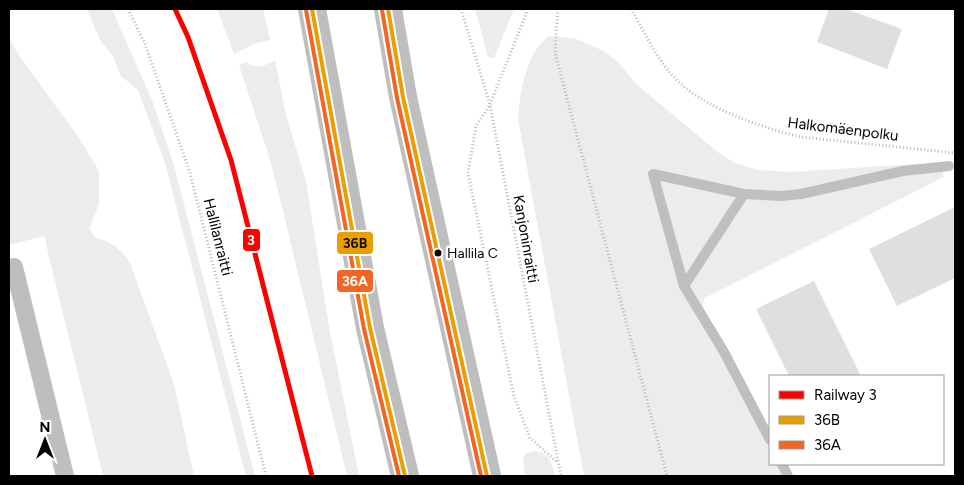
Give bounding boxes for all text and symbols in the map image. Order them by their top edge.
street label: Halkomäenpolku [787,113,899,145]
street label: Kanjoninraitti [509,194,543,284]
street label: Hallilanraitti [200,196,236,278]
line badge: 3 [242,228,261,252]
line badge: 36B [336,231,374,255]
text: 3 [247,232,255,249]
text: 36B [343,235,368,252]
place label: Hallila C [447,245,498,262]
marker: Hallila C [433,248,443,258]
line badge: 36A [336,269,374,293]
text: 36A [342,273,368,290]
legend [769,375,944,465]
text: Railway 3 [814,386,877,404]
text: 36B [814,411,840,429]
north arrow [20,415,70,465]
text: N [40,419,50,436]
text: 36A [814,436,841,454]

